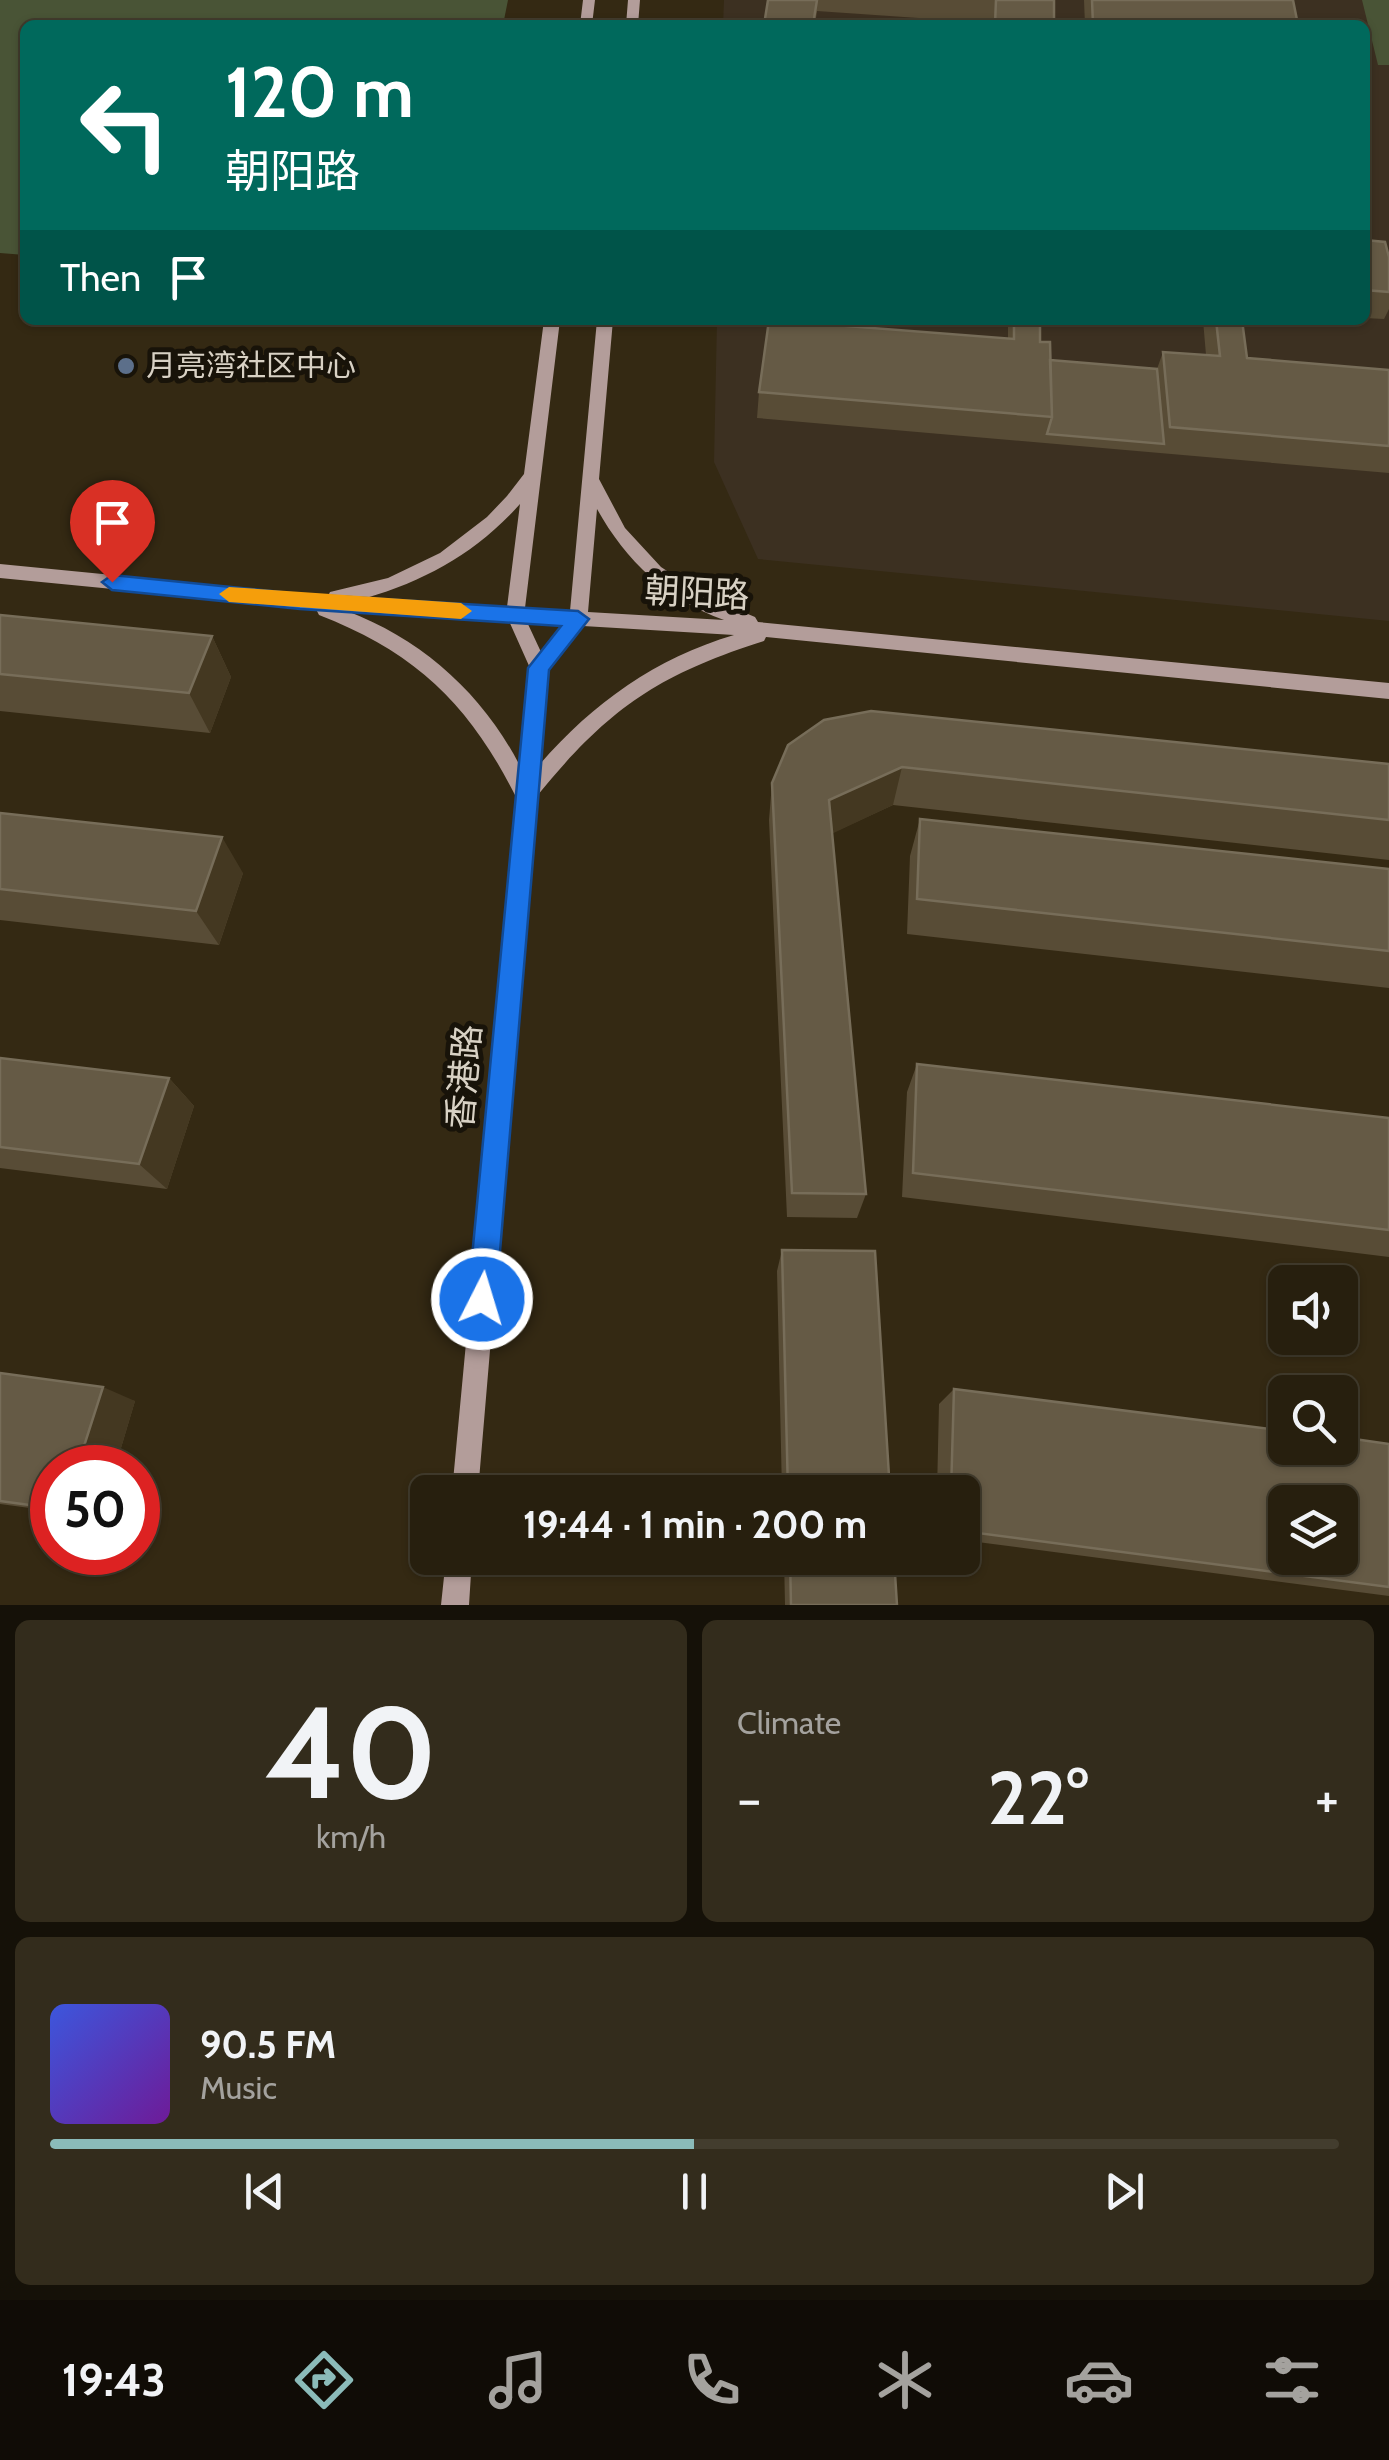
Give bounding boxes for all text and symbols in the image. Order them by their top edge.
text: 120 m [225,49,414,135]
icon: left [60,60,190,190]
text: 朝阳路 [225,144,360,198]
icon: arrive [161,250,216,305]
text: Then [60,254,141,301]
place label: 月亮湾社区中心 [146,347,356,384]
marker: 月亮湾社区中心 [115,355,137,377]
pin [70,480,155,583]
icon: arrive [85,495,140,550]
street label: 朝阳路 [643,568,751,617]
street label: 香港路 [438,1023,489,1131]
position arrow [430,1247,534,1351]
map controls [1268,1265,1358,1575]
button: sound [1268,1265,1358,1355]
button: search [1268,1375,1358,1465]
speed limit sign: 50 [30,1445,160,1575]
button: layers [1268,1485,1358,1575]
text: 19:44 · 1 min · 200 m [523,1501,867,1548]
text: 40 [265,1673,437,1831]
text: Climate [737,1703,841,1742]
text: 22° [987,1752,1089,1843]
text: − [737,1765,761,1832]
text: + [1315,1765,1339,1832]
text: km/h [316,1817,386,1856]
text: 90.5 FM [200,2021,336,2068]
text: Music [200,2068,277,2107]
icon: previous [237,2164,292,2219]
icon: pause [667,2164,722,2219]
icon: next [1097,2164,1152,2219]
icon: directions [289,2345,359,2415]
icon: music [483,2345,553,2415]
icon: phone [677,2345,747,2415]
icon: climate [870,2345,940,2415]
icon: car [1064,2345,1134,2415]
icon: filters [1257,2345,1327,2415]
text: 19:43 [62,2353,166,2407]

